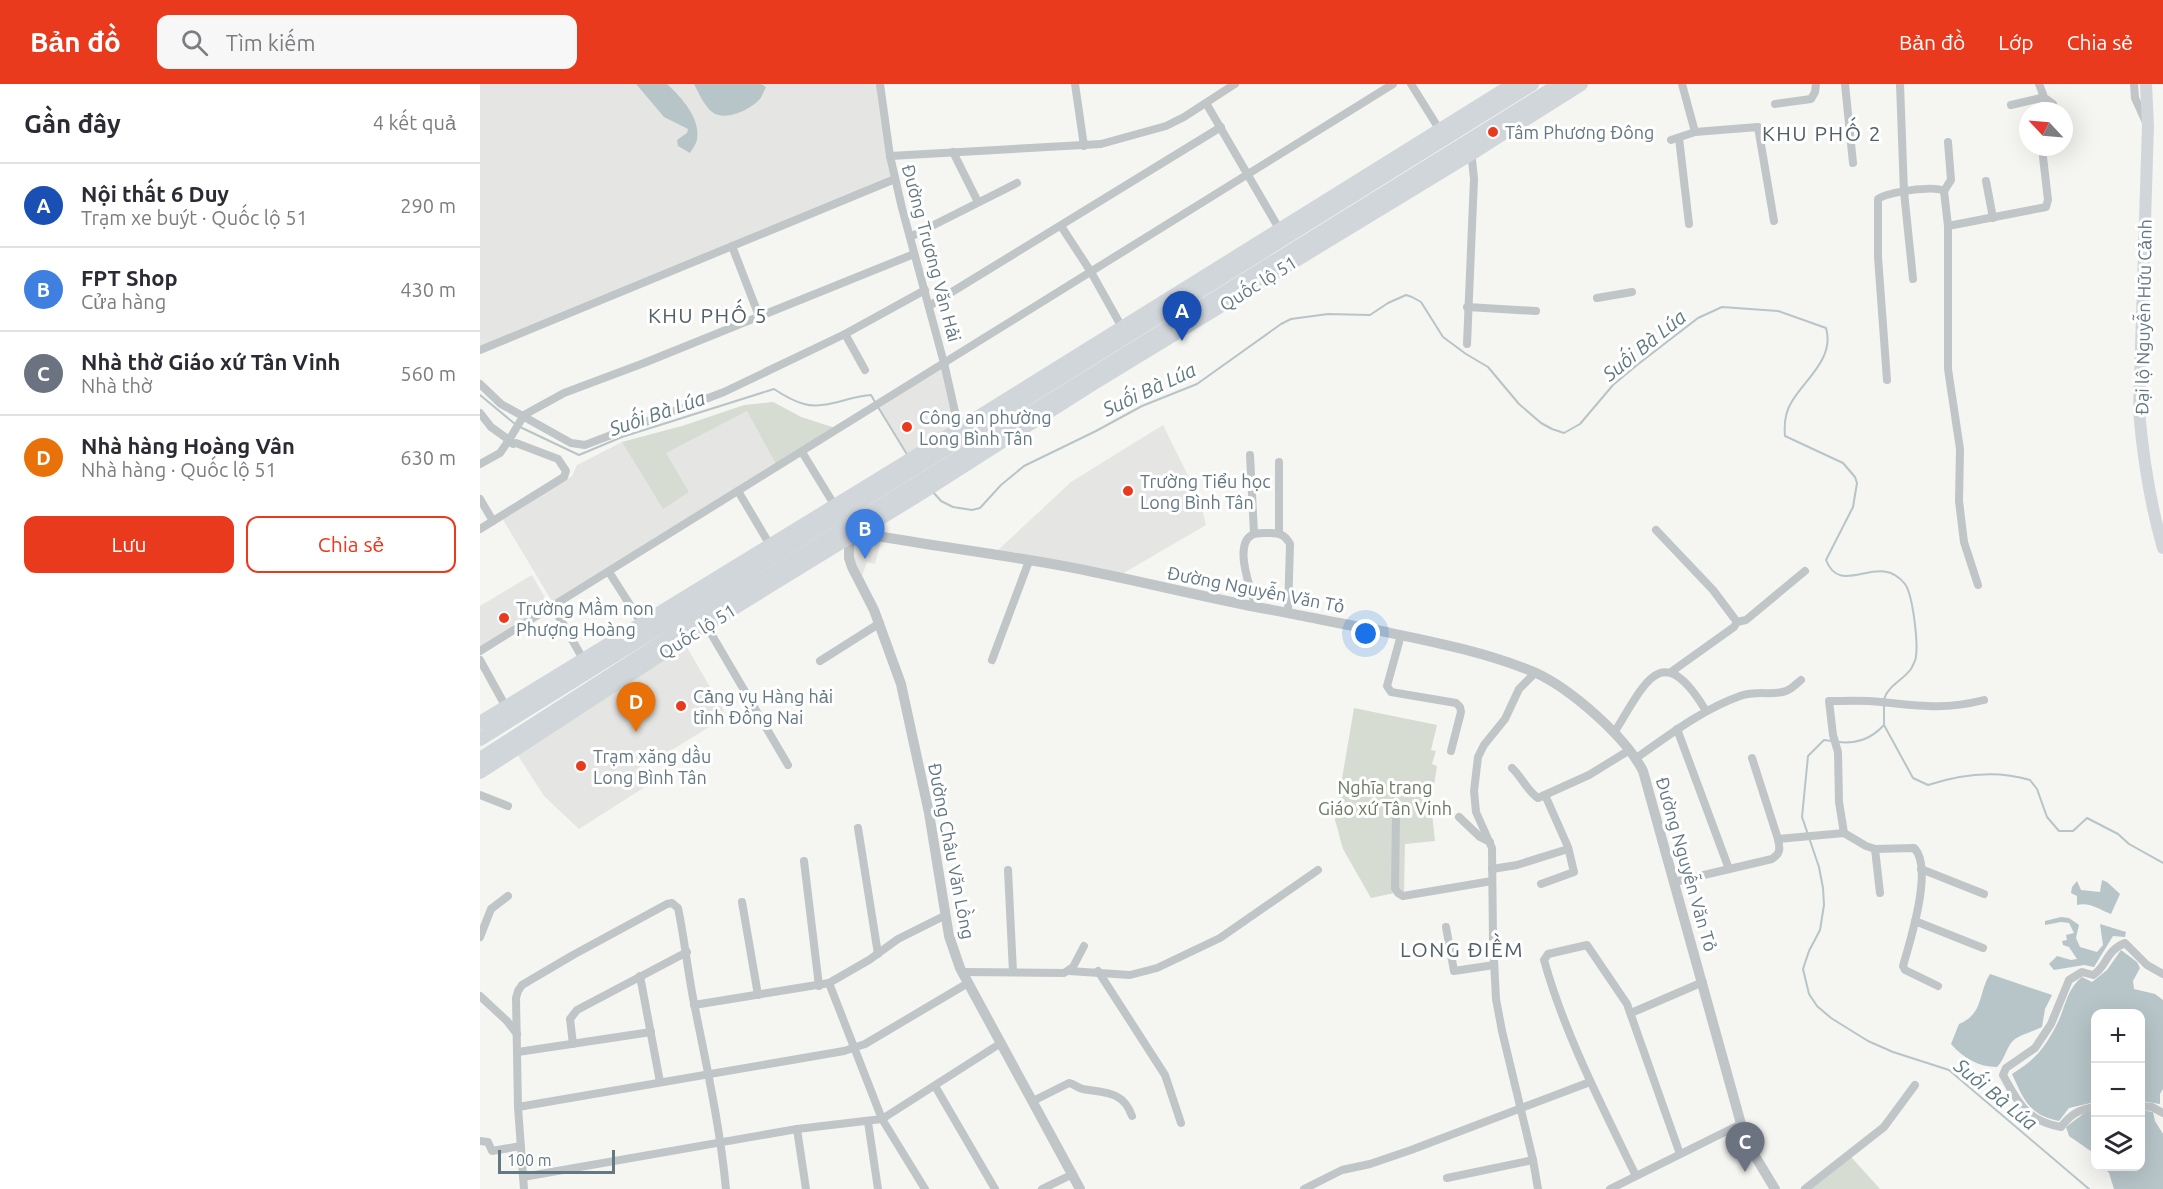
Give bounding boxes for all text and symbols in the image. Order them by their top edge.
search box [157,15,577,69]
text: Bản đồ [30,26,121,57]
icon: search [178,26,211,59]
text: Tìm kiếm [226,30,315,55]
text: Bản đồ [1899,30,1965,54]
text: Lớp [1998,30,2034,54]
text: Chia sẻ [2067,30,2133,54]
north arrow [2019,102,2073,156]
text: Gần đây [24,109,121,138]
text: 4 kết quả [373,111,456,134]
district label: KHU PHỐ 2 [1762,116,1882,145]
place label: Tâm Phương Đông [1505,122,1654,142]
marker: Tâm Phương Đông [1486,125,1500,139]
street label: Đường Trương Văn Hải [899,162,965,344]
text: Nội thất 6 Duy [81,181,229,206]
text: A [36,194,51,217]
text: 290 m [400,194,456,217]
text: Trạm xe buýt · Quốc lộ 51 [81,206,308,229]
street label: Đại lộ Nguyễn Hữu Cảnh [2129,219,2155,415]
street label: Quốc lộ 51 [1215,249,1301,315]
text: FPT Shop [81,265,178,290]
text: B [37,278,50,301]
text: 430 m [400,278,456,301]
text: Cửa hàng [81,290,166,313]
pin: A [1162,292,1202,341]
district label: KHU PHỐ 5 [648,298,768,327]
water label: Suối Bà Lúa [1595,302,1690,386]
text: Nhà thờ Giáo xứ Tân Vinh [81,349,341,374]
water label: Suối Bà Lúa [1097,355,1199,421]
text: C [37,362,50,385]
text: 560 m [400,362,456,385]
text: Nhà thờ [81,374,153,397]
water label: Suối Bà Lúa [604,383,708,440]
place label: Công an phường Long Bình Tân [919,407,1052,448]
marker: Công an phường Long Bình Tân [900,420,914,434]
text: Nhà hàng Hoàng Vân [81,433,295,458]
text: D [36,446,51,469]
text: 630 m [400,446,456,469]
text: Nhà hàng · Quốc lộ 51 [81,458,277,481]
place label: Trường Tiểu học Long Bình Tân [1140,471,1271,512]
marker: Trường Tiểu học Long Bình Tân [1121,484,1135,498]
pin: B [846,510,884,559]
button: Lưu [24,516,234,573]
button: Chia sẻ [246,516,456,573]
street label: Đường Nguyễn Văn Tỏ [1166,560,1347,616]
place label: Trường Mầm non Phượng Hoàng [516,596,654,639]
street label: Quốc lộ 51 [654,597,740,663]
marker: Trường Mầm non Phượng Hoàng [497,611,511,625]
your location [1351,619,1380,648]
pin: D [616,682,656,732]
place label: Cảng vụ Hàng hải tỉnh Đồng Nai [693,686,833,727]
marker: Cảng vụ Hàng hải tỉnh Đồng Nai [674,699,688,713]
place label: Trạm xăng dầu Long Bình Tân [593,744,711,787]
marker: Trạm xăng dầu Long Bình Tân [574,759,588,773]
street label: Đường Châu Văn Lồng [925,761,981,941]
street label: Đường Nguyễn Văn Tỏ [1653,774,1724,953]
park label: Nghĩa trang Giáo xứ Tân Vinh [1318,777,1452,818]
district label: LONG ĐIỀM [1400,932,1524,961]
map controls [2091,1009,2145,1171]
button: + [2091,1009,2145,1063]
water label: Suối Bà Lúa [1949,1051,2044,1135]
button: − [2091,1063,2145,1117]
button: layers [2091,1117,2145,1171]
pin: C [1726,1122,1764,1172]
scale bar [498,1147,615,1174]
text: 100 m [507,1151,552,1169]

